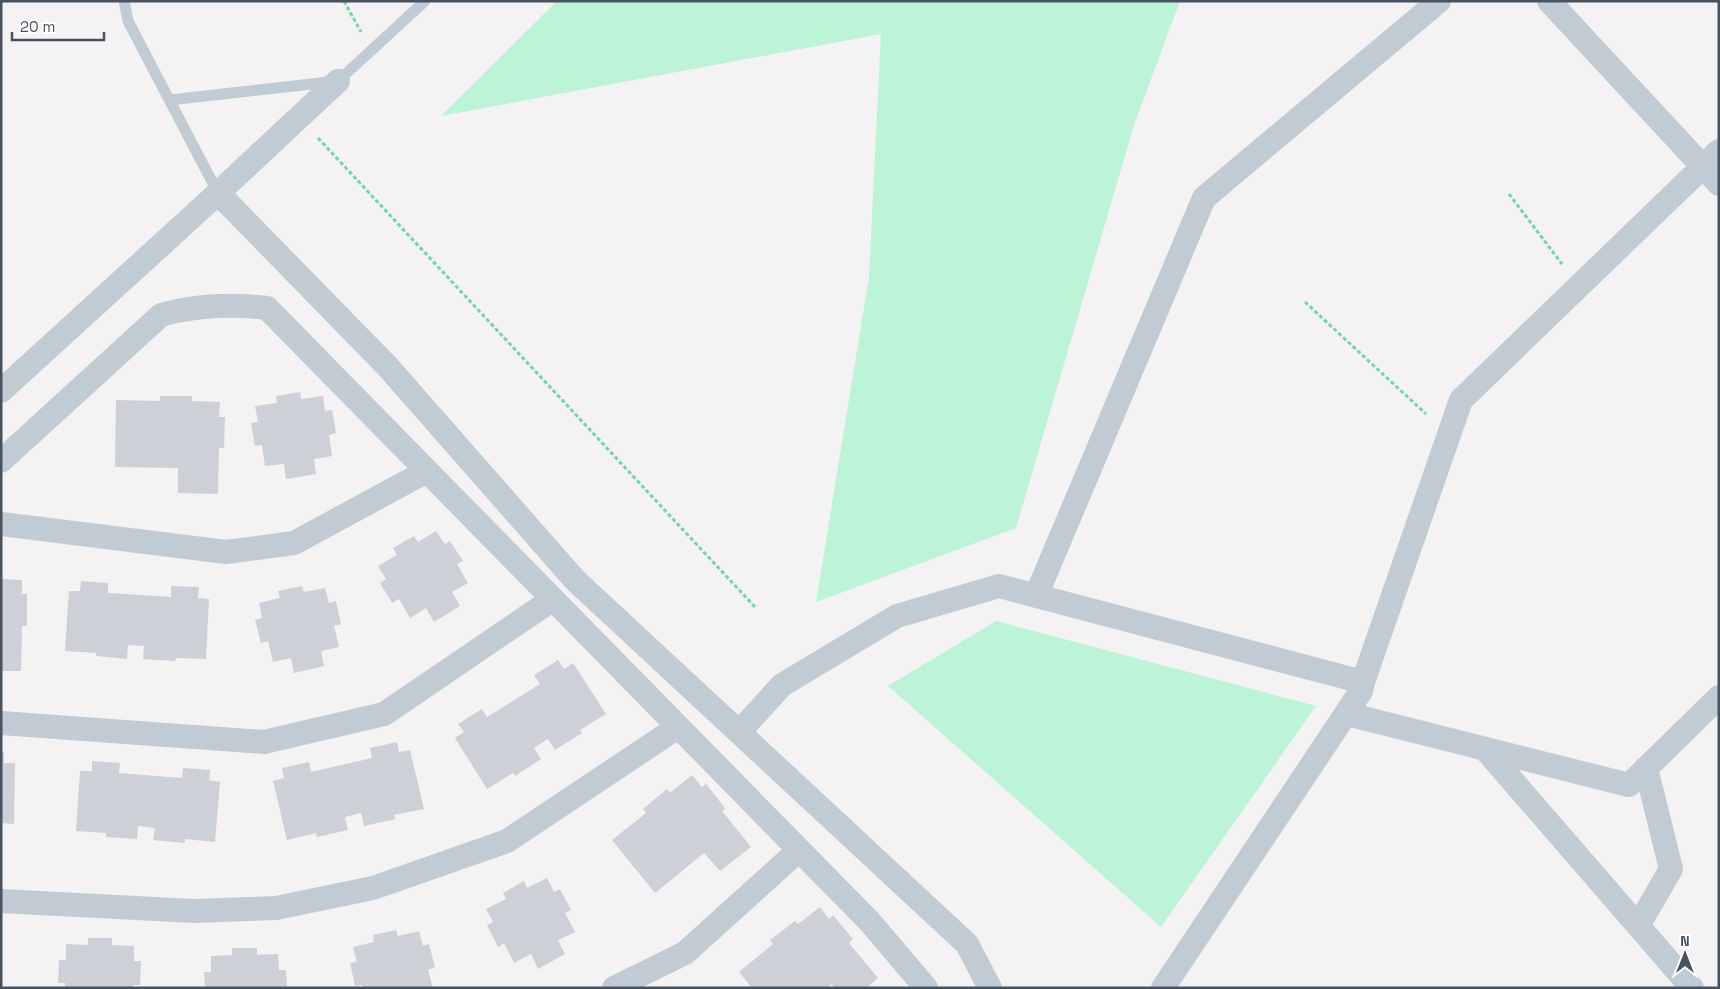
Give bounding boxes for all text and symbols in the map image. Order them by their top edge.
scale bar [12,10,105,42]
text: 20 m [20,17,55,36]
north arrow [1660,929,1710,979]
text: N [1680,932,1690,950]

